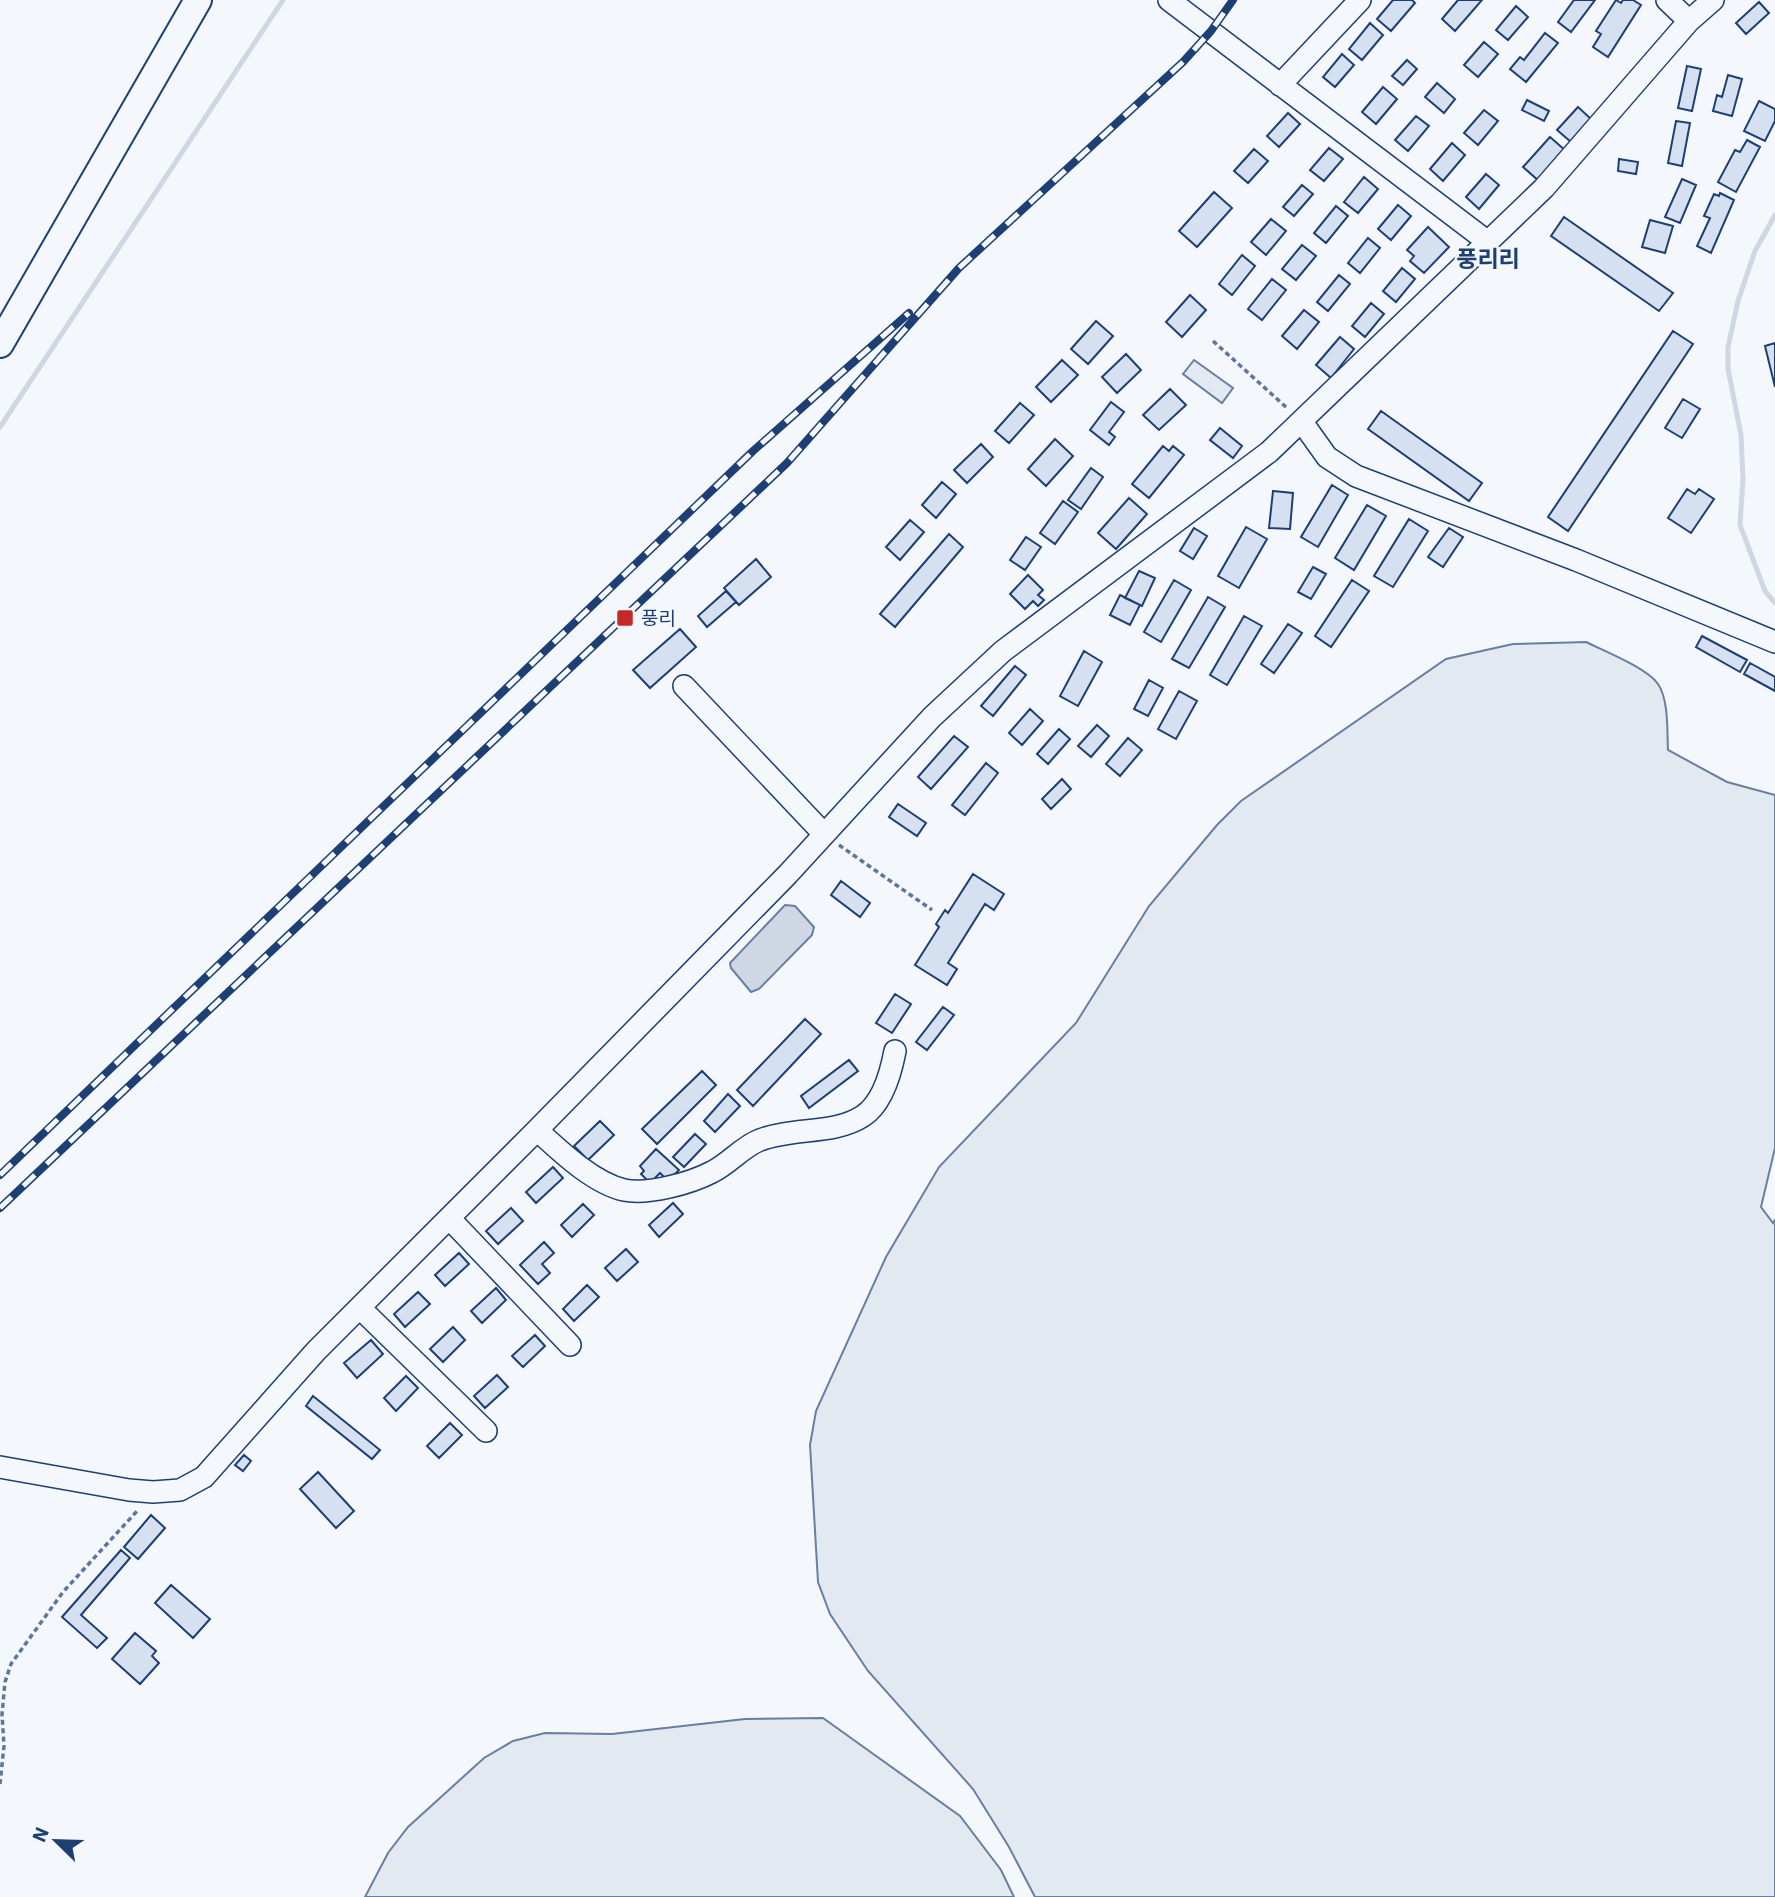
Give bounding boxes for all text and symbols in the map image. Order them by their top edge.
district label: 풍리리 [1456,243,1520,273]
place label: 풍리 [641,606,676,630]
marker: 풍리 [615,608,635,628]
north arrow [21,1806,91,1876]
text: N [27,1823,54,1845]

